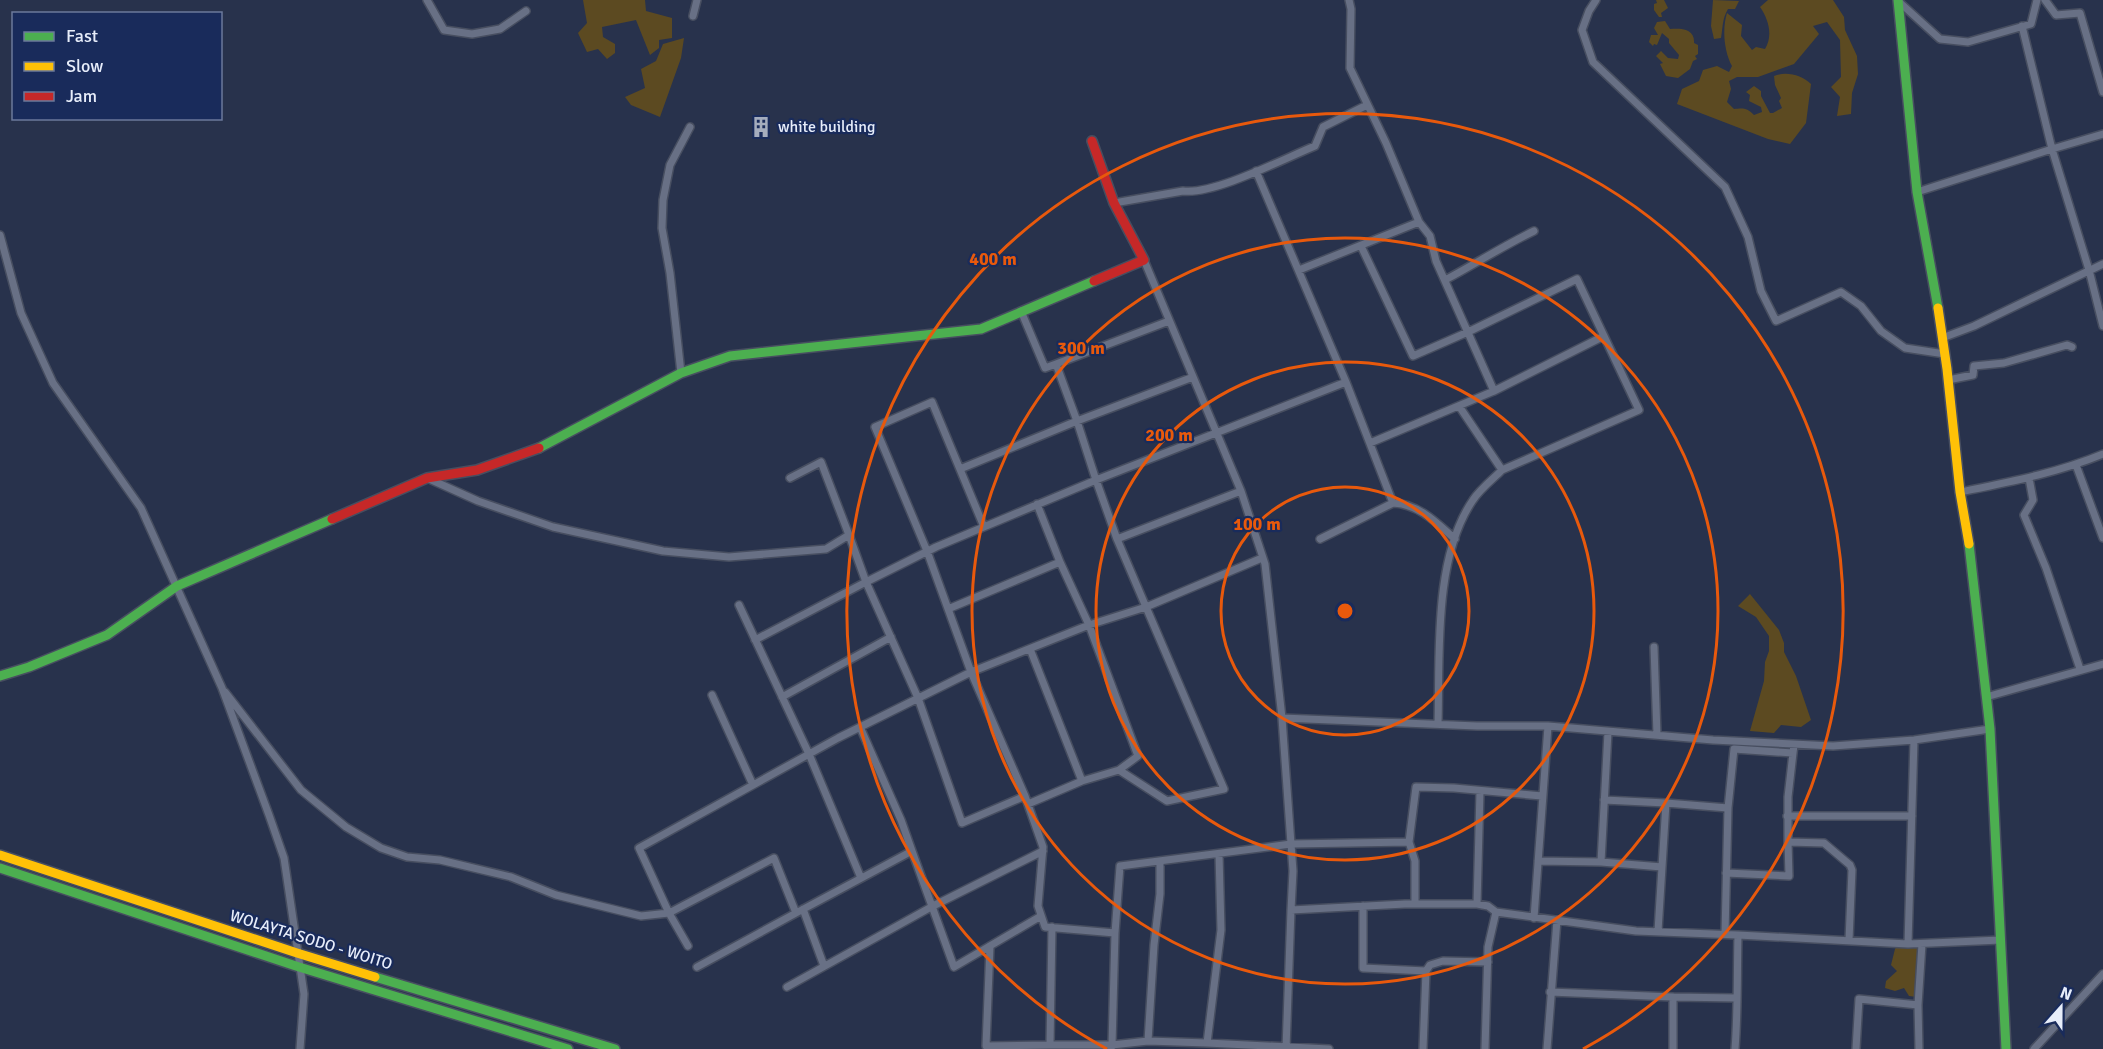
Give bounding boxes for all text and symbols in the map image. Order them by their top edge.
legend [12,12,222,120]
text: Fast [66,25,98,47]
text: Slow [66,55,103,77]
text: Jam [66,85,97,107]
building icon: white building [749,115,773,139]
place label: white building [778,117,876,137]
text: 400 m [969,248,1017,270]
text: 300 m [1057,337,1105,359]
text: 200 m [1145,424,1193,446]
text: 100 m [1233,513,1281,535]
centre of rings [1335,601,1355,621]
street label: WOLAYTA SODO - WOITO [227,906,395,974]
north arrow [2031,977,2091,1037]
text: N [2057,983,2075,1005]

